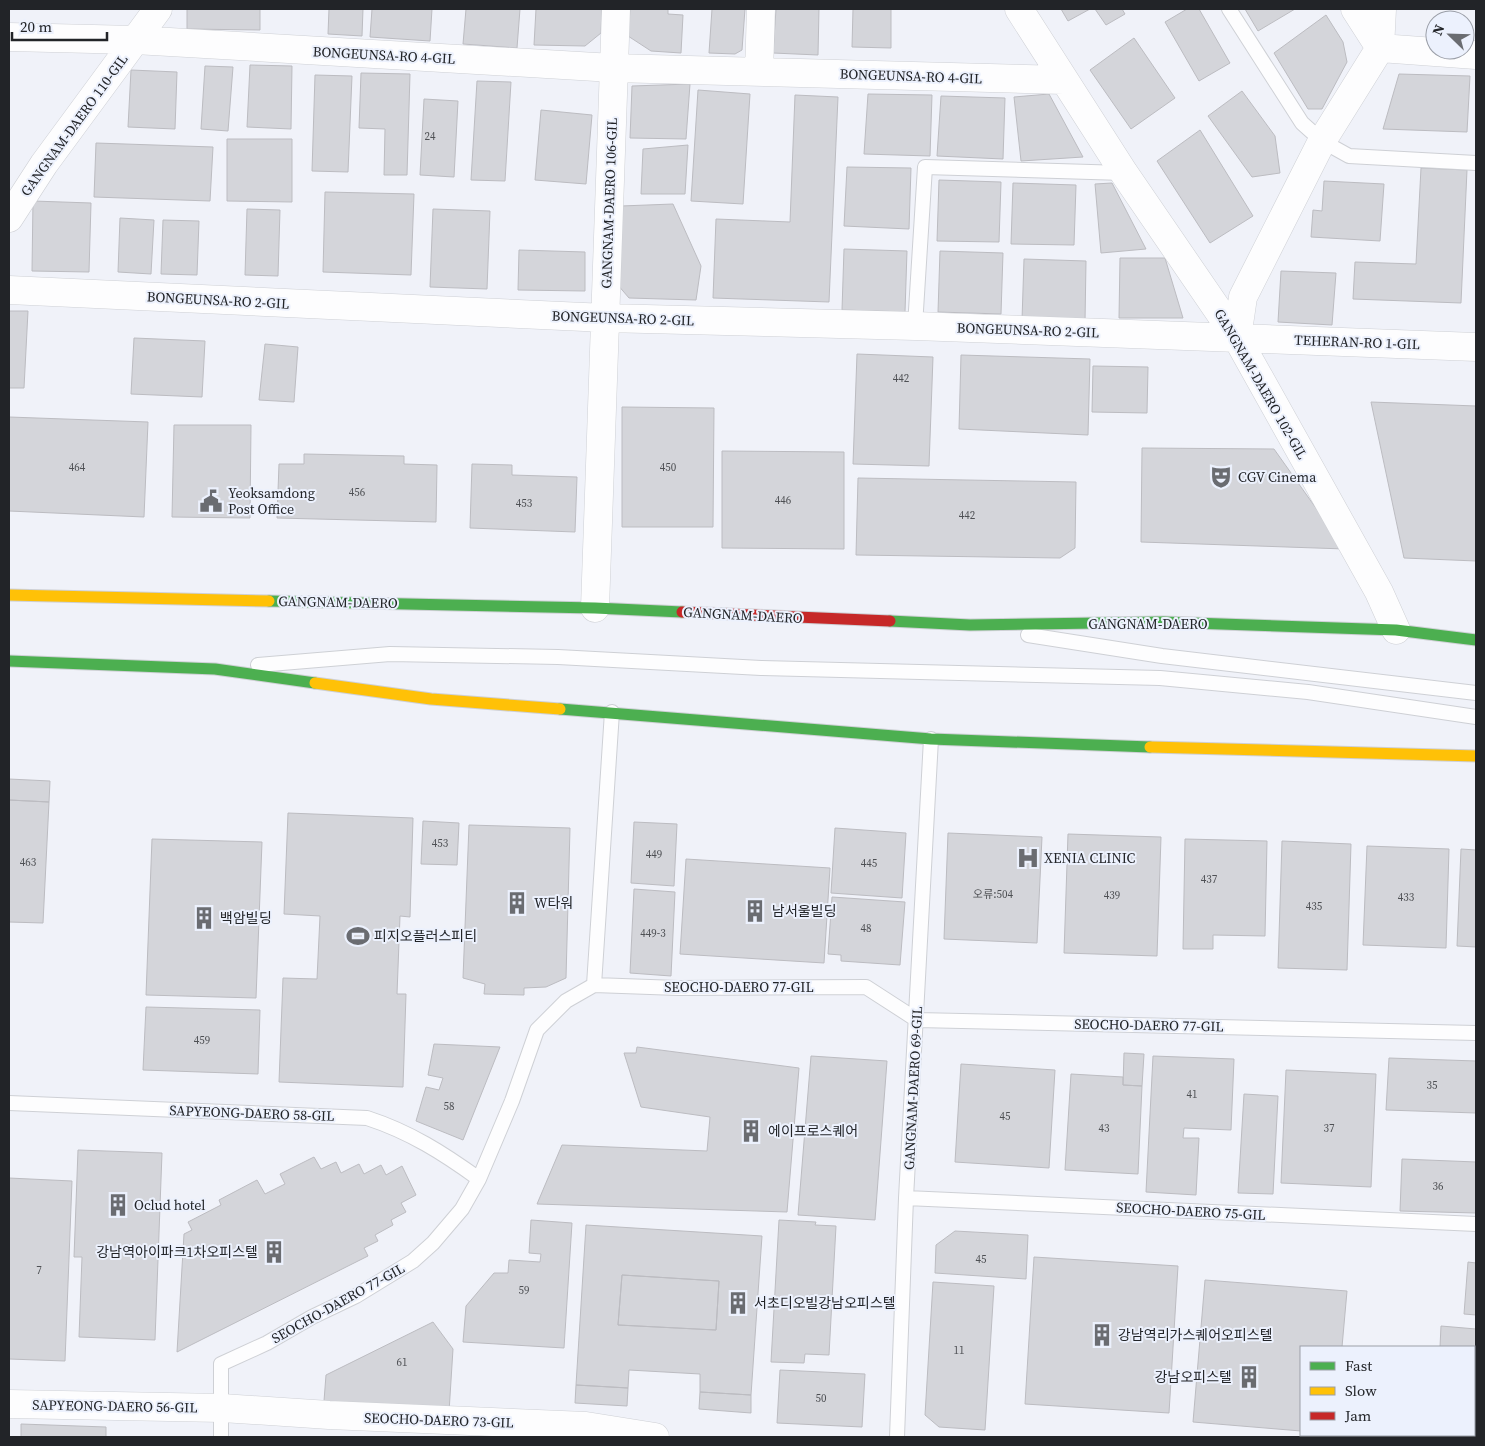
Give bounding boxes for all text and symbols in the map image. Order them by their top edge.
scale bar [12,10,108,42]
north arrow [1425,10,1475,60]
text: 20 m [20,16,52,37]
text: N [1427,21,1449,39]
street label: BONGEUNSA-RO 4-GIL [312,41,456,69]
street label: GANGNAM-DAERO 110-GIL [16,50,132,200]
street label: BONGEUNSA-RO 4-GIL [839,64,983,88]
street label: GANGNAM-DAERO 106-GIL [596,117,622,289]
house number: 24 [425,129,436,144]
street label: BONGEUNSA-RO 2-GIL [146,286,290,314]
street label: GANGNAM-DAERO 102-GIL [1210,305,1312,463]
street label: BONGEUNSA-RO 2-GIL [551,306,695,330]
street label: BONGEUNSA-RO 2-GIL [956,318,1100,342]
street label: TEHERAN-RO 1-GIL [1294,330,1420,354]
house number: 442 [893,371,910,386]
house number: 464 [69,460,86,475]
house number: 450 [660,460,677,475]
theatre icon: CGV Cinema [1208,464,1234,490]
place label: CGV Cinema [1238,467,1317,487]
place label: Yeoksamdong Post Office [228,483,315,519]
house number: 456 [349,485,366,500]
public building icon: Yeoksamdong Post Office [198,488,224,514]
house number: 446 [775,493,792,508]
house number: 453 [516,496,533,511]
house number: 442 [959,508,976,523]
street label: GANGNAM-DAERO [278,591,398,613]
street label: GANGNAM-DAERO [683,602,803,628]
street label: GANGNAM-DAERO [1088,614,1208,634]
house number: 453 [432,836,449,851]
hospital icon: XENIA CLINIC [1015,845,1041,871]
house number: 449 [646,847,662,862]
place label: XENIA CLINIC [1044,848,1136,868]
house number: 463 [20,855,37,870]
house number: 445 [861,856,878,871]
house number: 437 [1201,872,1218,887]
house number: 오류:504 [973,887,1014,902]
house number: 439 [1104,888,1120,903]
building icon: W타워 [504,890,530,916]
house number: 433 [1398,890,1415,905]
place label: W타워 [534,893,573,913]
building icon: 남서울빌딩 [742,898,768,924]
house number: 435 [1306,899,1323,914]
place label: 남서울빌딩 [772,901,836,921]
building icon: 백암빌딩 [191,905,217,931]
place label: 백암빌딩 [220,908,272,928]
house number: 48 [861,921,872,936]
sports icon: 피지오플러스피티 [345,923,371,949]
place label: 피지오플러스피티 [374,926,477,946]
house number: 449-3 [640,926,666,941]
street label: SEOCHO-DAERO 77-GIL [664,977,814,997]
street label: GANGNAM-DAERO 69-GIL [899,1006,927,1170]
street label: SEOCHO-DAERO 77-GIL [1074,1014,1224,1036]
house number: 459 [194,1033,210,1048]
house number: 35 [1427,1078,1438,1093]
house number: 41 [1187,1087,1198,1102]
house number: 58 [444,1099,455,1114]
street label: SAPYEONG-DAERO 58-GIL [169,1100,335,1126]
house number: 45 [1000,1109,1011,1124]
building icon: 에이프로스퀘어 [738,1118,764,1144]
place label: 에이프로스퀘어 [768,1121,858,1141]
house number: 43 [1099,1121,1110,1136]
house number: 37 [1324,1121,1335,1136]
house number: 36 [1433,1179,1444,1194]
building icon: Oclud hotel [105,1192,131,1218]
place label: Oclud hotel [134,1195,206,1215]
street label: SEOCHO-DAERO 75-GIL [1116,1197,1266,1225]
building icon: 강남역아이파크1차오피스텔 [261,1239,287,1265]
place label: 강남역아이파크1차오피스텔 [96,1242,258,1262]
house number: 45 [976,1252,987,1267]
street label: SEOCHO-DAERO 77-GIL [268,1258,408,1348]
house number: 7 [36,1263,42,1278]
house number: 59 [519,1283,530,1298]
building icon: 서초디오빌강남오피스텔 [725,1290,751,1316]
place label: 서초디오빌강남오피스텔 [754,1293,896,1313]
building icon: 강남역리가스퀘어오피스텔 [1089,1322,1115,1348]
place label: 강남역리가스퀘어오피스텔 [1118,1325,1273,1345]
house number: 11 [954,1343,965,1358]
legend [1300,1346,1475,1436]
house number: 61 [397,1355,408,1370]
text: Fast [1345,1355,1372,1376]
building icon: 강남오피스텔 [1236,1364,1262,1390]
place label: 강남오피스텔 [1155,1367,1232,1387]
text: Slow [1345,1380,1377,1401]
house number: 50 [816,1391,827,1406]
street label: SAPYEONG-DAERO 56-GIL [32,1395,198,1417]
text: Jam [1344,1405,1372,1426]
street label: SEOCHO-DAERO 73-GIL [364,1407,514,1433]

